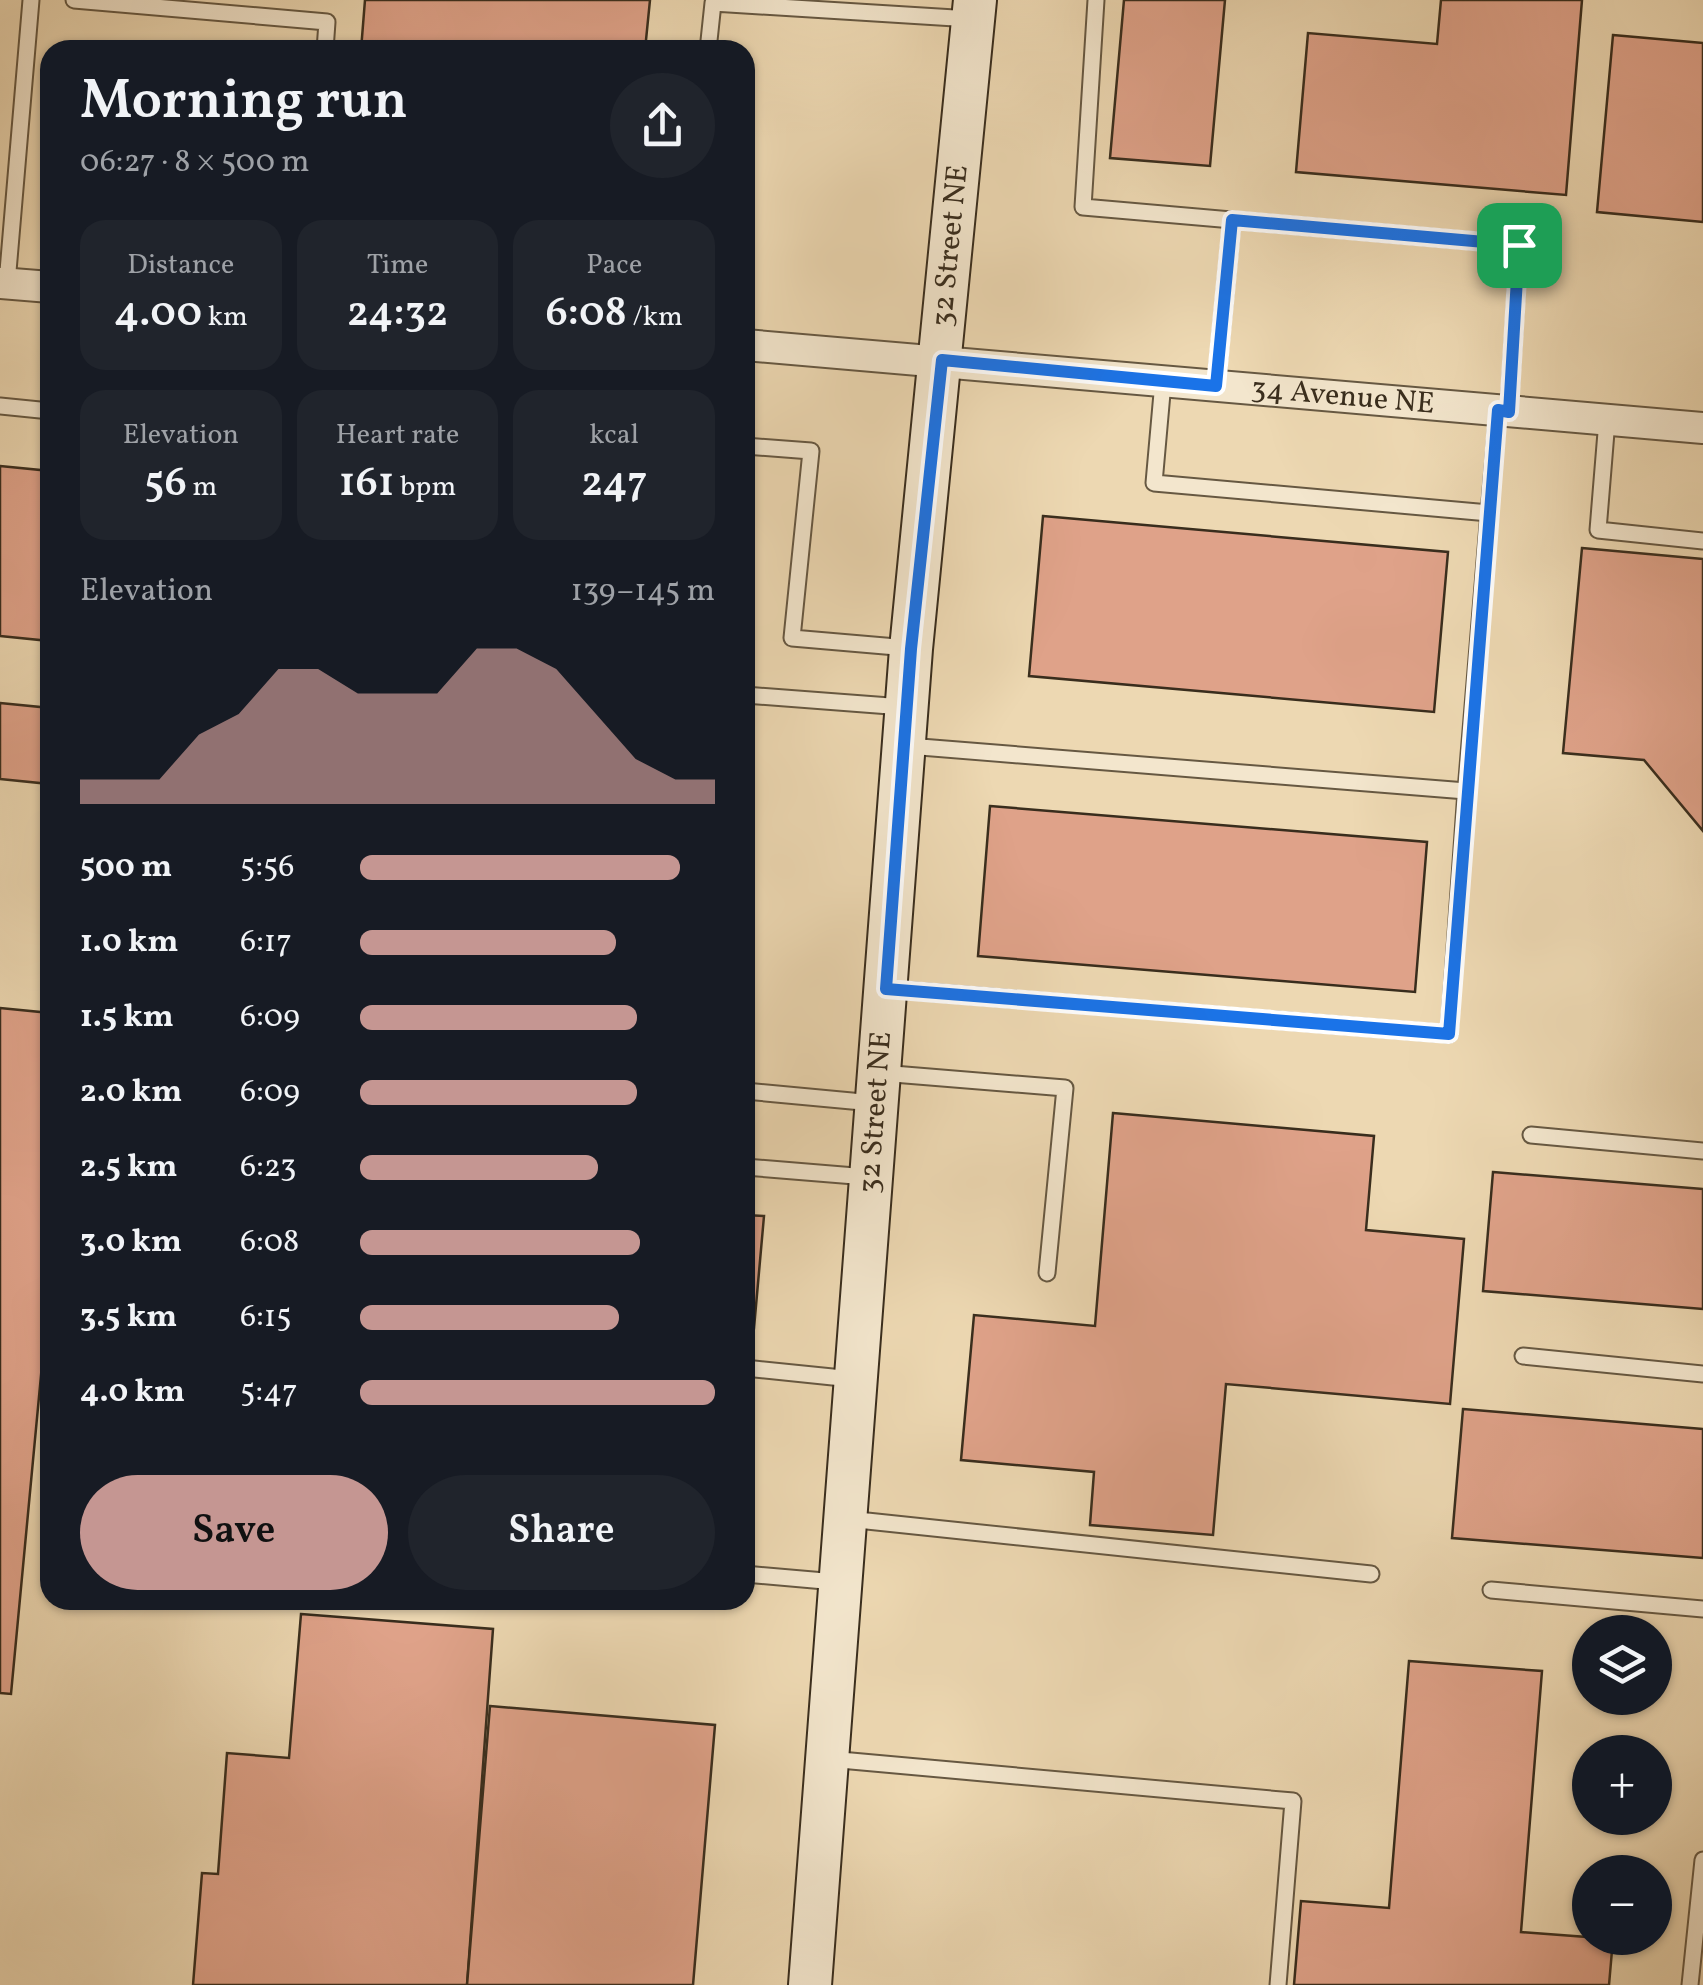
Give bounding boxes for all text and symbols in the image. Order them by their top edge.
text: Morning run [80,65,408,141]
button: share [610,73,715,178]
text: 06:27 · 8 × 500 m [80,141,310,185]
street label: 32 Street NE [922,163,980,329]
pin [1477,203,1562,288]
icon: arrive [1492,218,1547,273]
text: Distance [127,246,234,285]
text: Time [367,246,428,285]
text: Pace [586,246,642,285]
text: 4.00 [114,285,202,344]
text: 24:32 [347,285,448,344]
text: 6:08 [546,285,627,344]
text: km [202,298,248,337]
text: /km [627,298,683,337]
street label: 34 Avenue NE [1249,368,1436,426]
text: Elevation [123,416,239,455]
text: Heart rate [336,416,459,455]
text: kcal [589,416,639,455]
text: 56 [144,455,187,514]
text: 161 [339,455,394,514]
text: 247 [581,455,647,514]
text: m [187,468,217,507]
text: bpm [394,468,456,507]
text: Elevation [80,570,213,614]
text: 139–145 m [570,570,715,614]
text: 500 m [80,846,172,890]
text: 5:56 [240,846,295,890]
text: 1.0 km [80,921,178,965]
text: 6:17 [240,921,292,965]
text: 1.5 km [80,996,174,1040]
text: 6:09 [240,996,300,1040]
street label: 32 Street NE [849,1030,903,1195]
text: 2.0 km [80,1071,182,1115]
text: 6:09 [240,1071,300,1115]
text: 2.5 km [80,1146,178,1190]
text: 6:23 [240,1146,296,1190]
text: 3.0 km [80,1221,182,1265]
text: 6:08 [240,1221,299,1265]
text: 3.5 km [80,1296,177,1340]
text: 6:15 [240,1296,292,1340]
text: 4.0 km [80,1371,185,1415]
text: 5:47 [240,1371,298,1415]
button: Save [80,1475,388,1590]
button: Share [408,1475,715,1590]
map controls [1572,1615,1672,1955]
button: layers [1572,1615,1672,1715]
button: + [1572,1735,1672,1835]
button: − [1572,1855,1672,1955]

